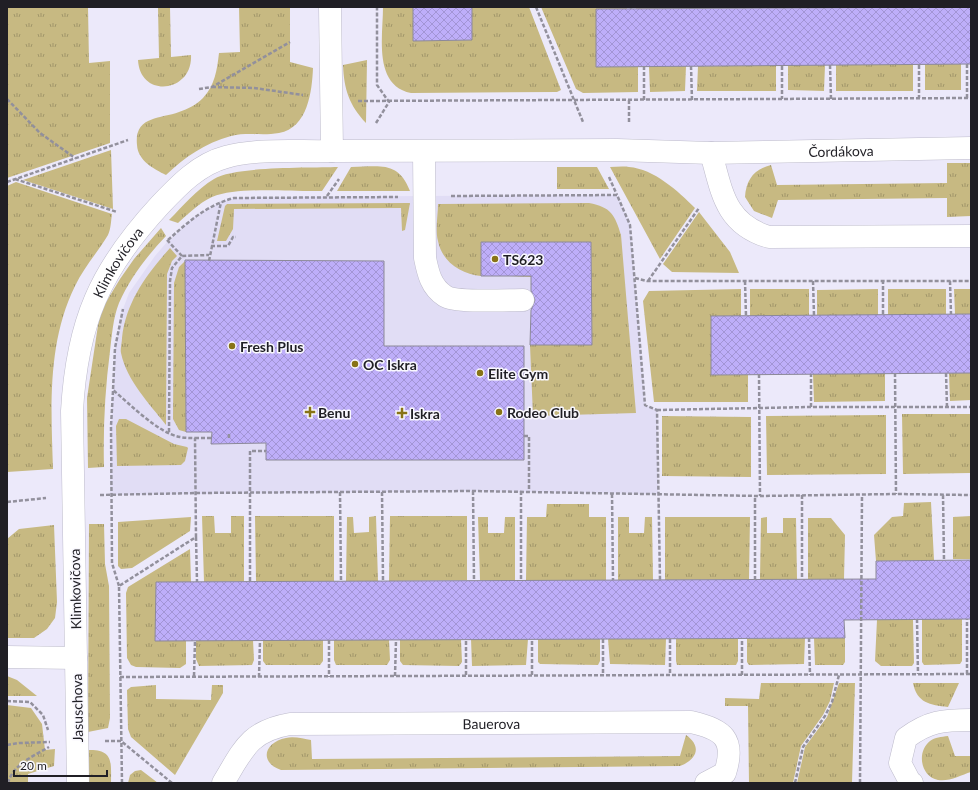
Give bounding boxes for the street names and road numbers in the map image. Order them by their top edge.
street label: Čordákova [808,141,874,160]
street label: Klimkovičova [89,223,146,300]
street label: Klimkovičova [66,548,84,630]
street label: Jasuschova [68,673,86,743]
street label: Bauerova [462,714,520,732]

